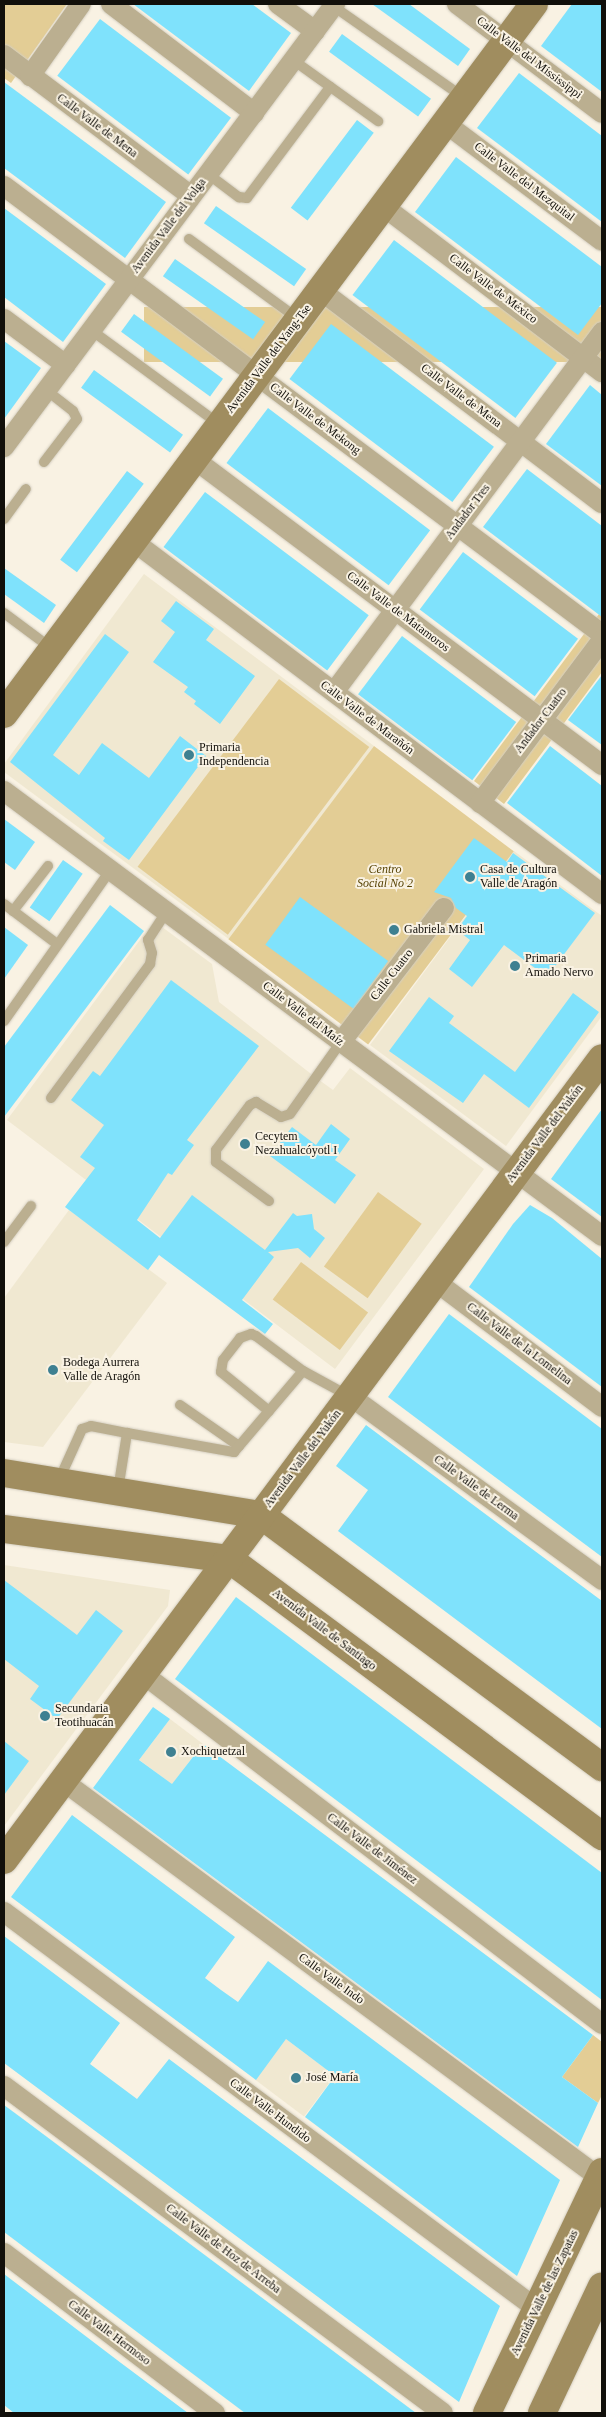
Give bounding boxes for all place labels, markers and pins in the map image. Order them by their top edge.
place label: Primaria Independencia [199,741,269,769]
marker: Primaria Independencia [183,749,195,761]
place label: Casa de Cultura Valle de Aragón [480,863,558,891]
marker: Casa de Cultura Valle de Aragón [464,871,476,883]
place label: Gabriela Mistral [404,923,483,937]
marker: Gabriela Mistral [388,924,400,936]
place label: Primaria Amado Nervo [525,952,593,980]
marker: Primaria Amado Nervo [509,960,521,972]
place label: Cecytem Nezahualcóyotl I [255,1130,337,1158]
marker: Cecytem Nezahualcóyotl I [239,1138,251,1150]
place label: Bodega Aurrera Valle de Aragón [63,1356,141,1384]
marker: Bodega Aurrera Valle de Aragón [47,1364,59,1376]
place label: Secundaria Teotihuacán [55,1702,113,1730]
marker: Secundaria Teotihuacán [39,1710,51,1722]
place label: Xochiquetzal [181,1745,245,1759]
marker: Xochiquetzal [165,1746,177,1758]
place label: José María [306,2071,358,2085]
marker: José María [290,2072,302,2084]

